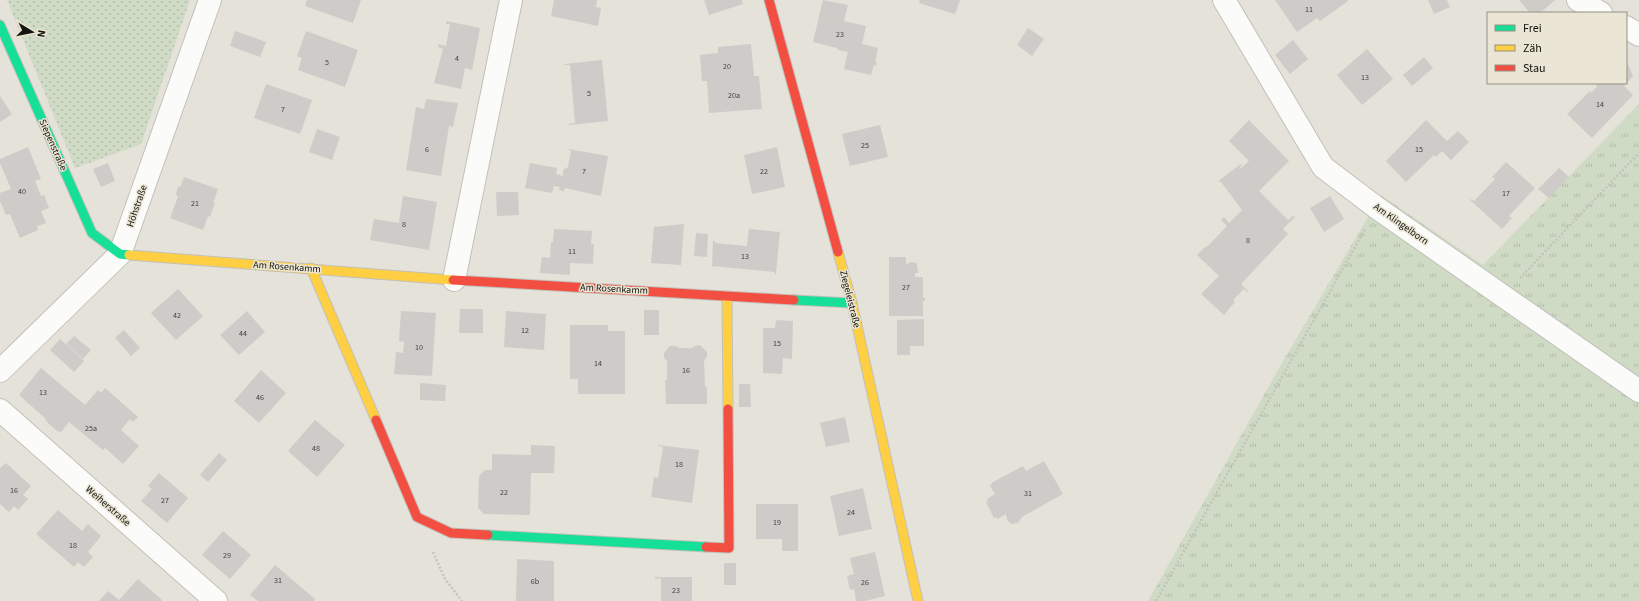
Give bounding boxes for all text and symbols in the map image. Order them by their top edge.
house number: 11 [1305,4,1313,15]
north arrow [12,12,52,52]
legend [1487,12,1627,84]
text: Frei [1523,20,1542,37]
text: N [33,29,49,39]
house number: 23 [836,29,844,40]
text: Zäh [1523,40,1542,57]
house number: 4 [455,53,459,64]
house number: 5 [325,57,329,68]
text: Stau [1523,60,1546,77]
house number: 20 [723,61,731,72]
house number: 13 [1361,72,1369,83]
house number: 5 [587,88,591,99]
house number: 20a [728,90,740,101]
house number: 14 [1596,99,1604,110]
house number: 7 [281,104,285,115]
street label: Siepenstraße [35,117,71,173]
house number: 25 [861,140,869,151]
house number: 6 [425,144,429,155]
house number: 15 [1415,144,1423,155]
house number: 7 [582,166,586,177]
house number: 22 [760,166,768,177]
street label: Höhstraße [123,183,151,229]
house number: 40 [18,186,26,197]
house number: 17 [1502,188,1510,199]
house number: 21 [191,198,199,209]
street label: Am Klingelborn [1371,200,1431,248]
house number: 8 [402,219,406,230]
house number: 8 [1246,235,1250,246]
house number: 11 [568,246,576,257]
house number: 13 [741,251,749,262]
street label: Am Rosenkamm [253,258,321,276]
street label: Ziegeleistraße [836,269,864,329]
street label: Am Rosenkamm [580,280,648,298]
house number: 27 [902,282,910,293]
house number: 42 [173,310,181,321]
house number: 12 [521,325,529,336]
house number: 44 [239,328,247,339]
house number: 15 [773,338,781,349]
house number: 10 [415,342,423,353]
house number: 14 [594,358,602,369]
house number: 16 [682,365,690,376]
house number: 13 [39,387,47,398]
house number: 46 [256,392,264,403]
house number: 25a [85,423,97,434]
house number: 48 [312,443,320,454]
house number: 18 [675,459,683,470]
street label: Weiherstraße [82,483,134,530]
house number: 16 [10,485,18,496]
house number: 22 [500,487,508,498]
house number: 31 [1024,488,1032,499]
house number: 27 [161,495,169,506]
house number: 24 [847,507,855,518]
house number: 19 [773,517,781,528]
house number: 18 [69,540,77,551]
house number: 29 [223,550,231,561]
house number: 31 [274,575,282,586]
house number: 6b [531,576,540,587]
house number: 26 [861,577,869,588]
house number: 23 [672,585,680,596]

